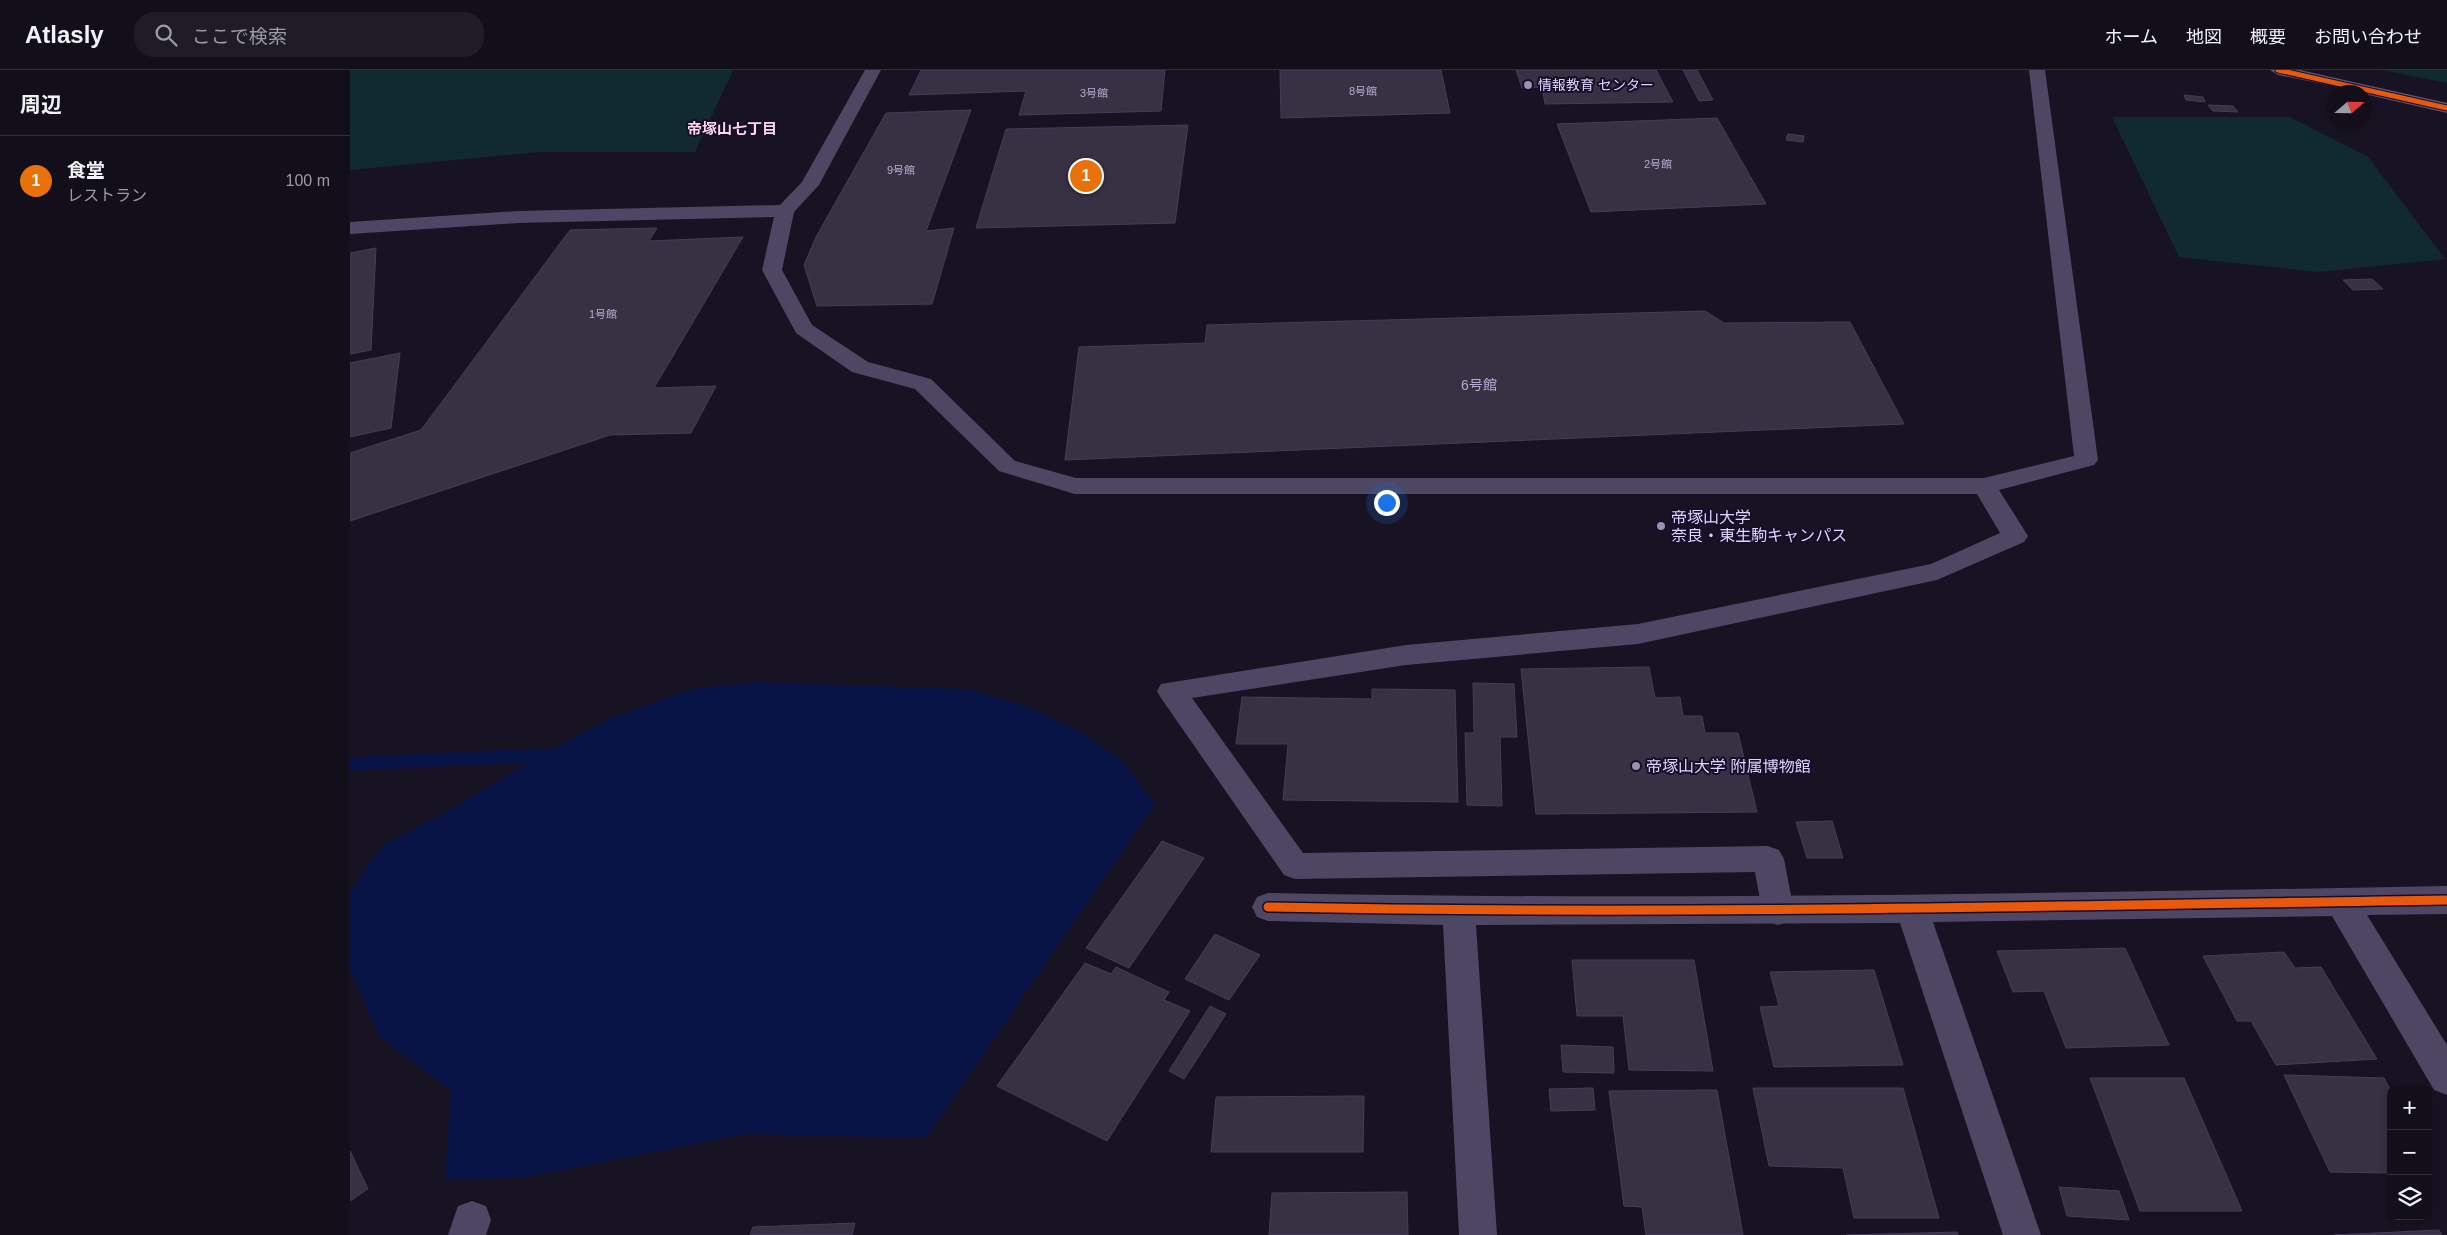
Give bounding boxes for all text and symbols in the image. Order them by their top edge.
search box [134,12,484,57]
text: Atlasly [25,21,104,48]
icon: search [152,21,180,49]
text: ここで検索 [192,26,287,47]
text: ホーム [2105,27,2158,47]
text: 地図 [2186,27,2222,47]
text: 概要 [2250,27,2286,47]
text: お問い合わせ [2314,27,2422,47]
place label: 情報教育 センター [1538,77,1654,93]
marker: 情報教育 センター [1522,79,1534,91]
house number: 8号館 [1349,85,1377,97]
north arrow [2327,85,2372,130]
house number: 3号館 [1080,87,1108,99]
text: 周辺 [20,93,62,116]
district label: 帝塚山七丁目 [687,120,777,137]
pin: 1 [1070,157,1102,195]
house number: 2号館 [1644,158,1672,170]
text: 食堂 [67,160,105,181]
house number: 9号館 [887,164,915,176]
text: 1 [32,172,40,189]
text: 100 m [286,172,330,189]
text: レストラン [67,187,147,204]
house number: 1号館 [589,308,617,320]
house number: 6号館 [1461,377,1497,393]
your location [1374,490,1400,516]
place label: 帝塚山大学 奈良・東生駒キャンパス [1671,509,1847,544]
marker: 帝塚山大学 奈良・東生駒キャンパス [1655,520,1667,532]
place label: 帝塚山大学 附属博物館 [1646,758,1810,775]
marker: 帝塚山大学 附属博物館 [1630,760,1642,772]
map controls [2387,1085,2432,1220]
button: + [2387,1085,2432,1130]
button: − [2387,1130,2432,1175]
button: layers [2387,1175,2432,1220]

